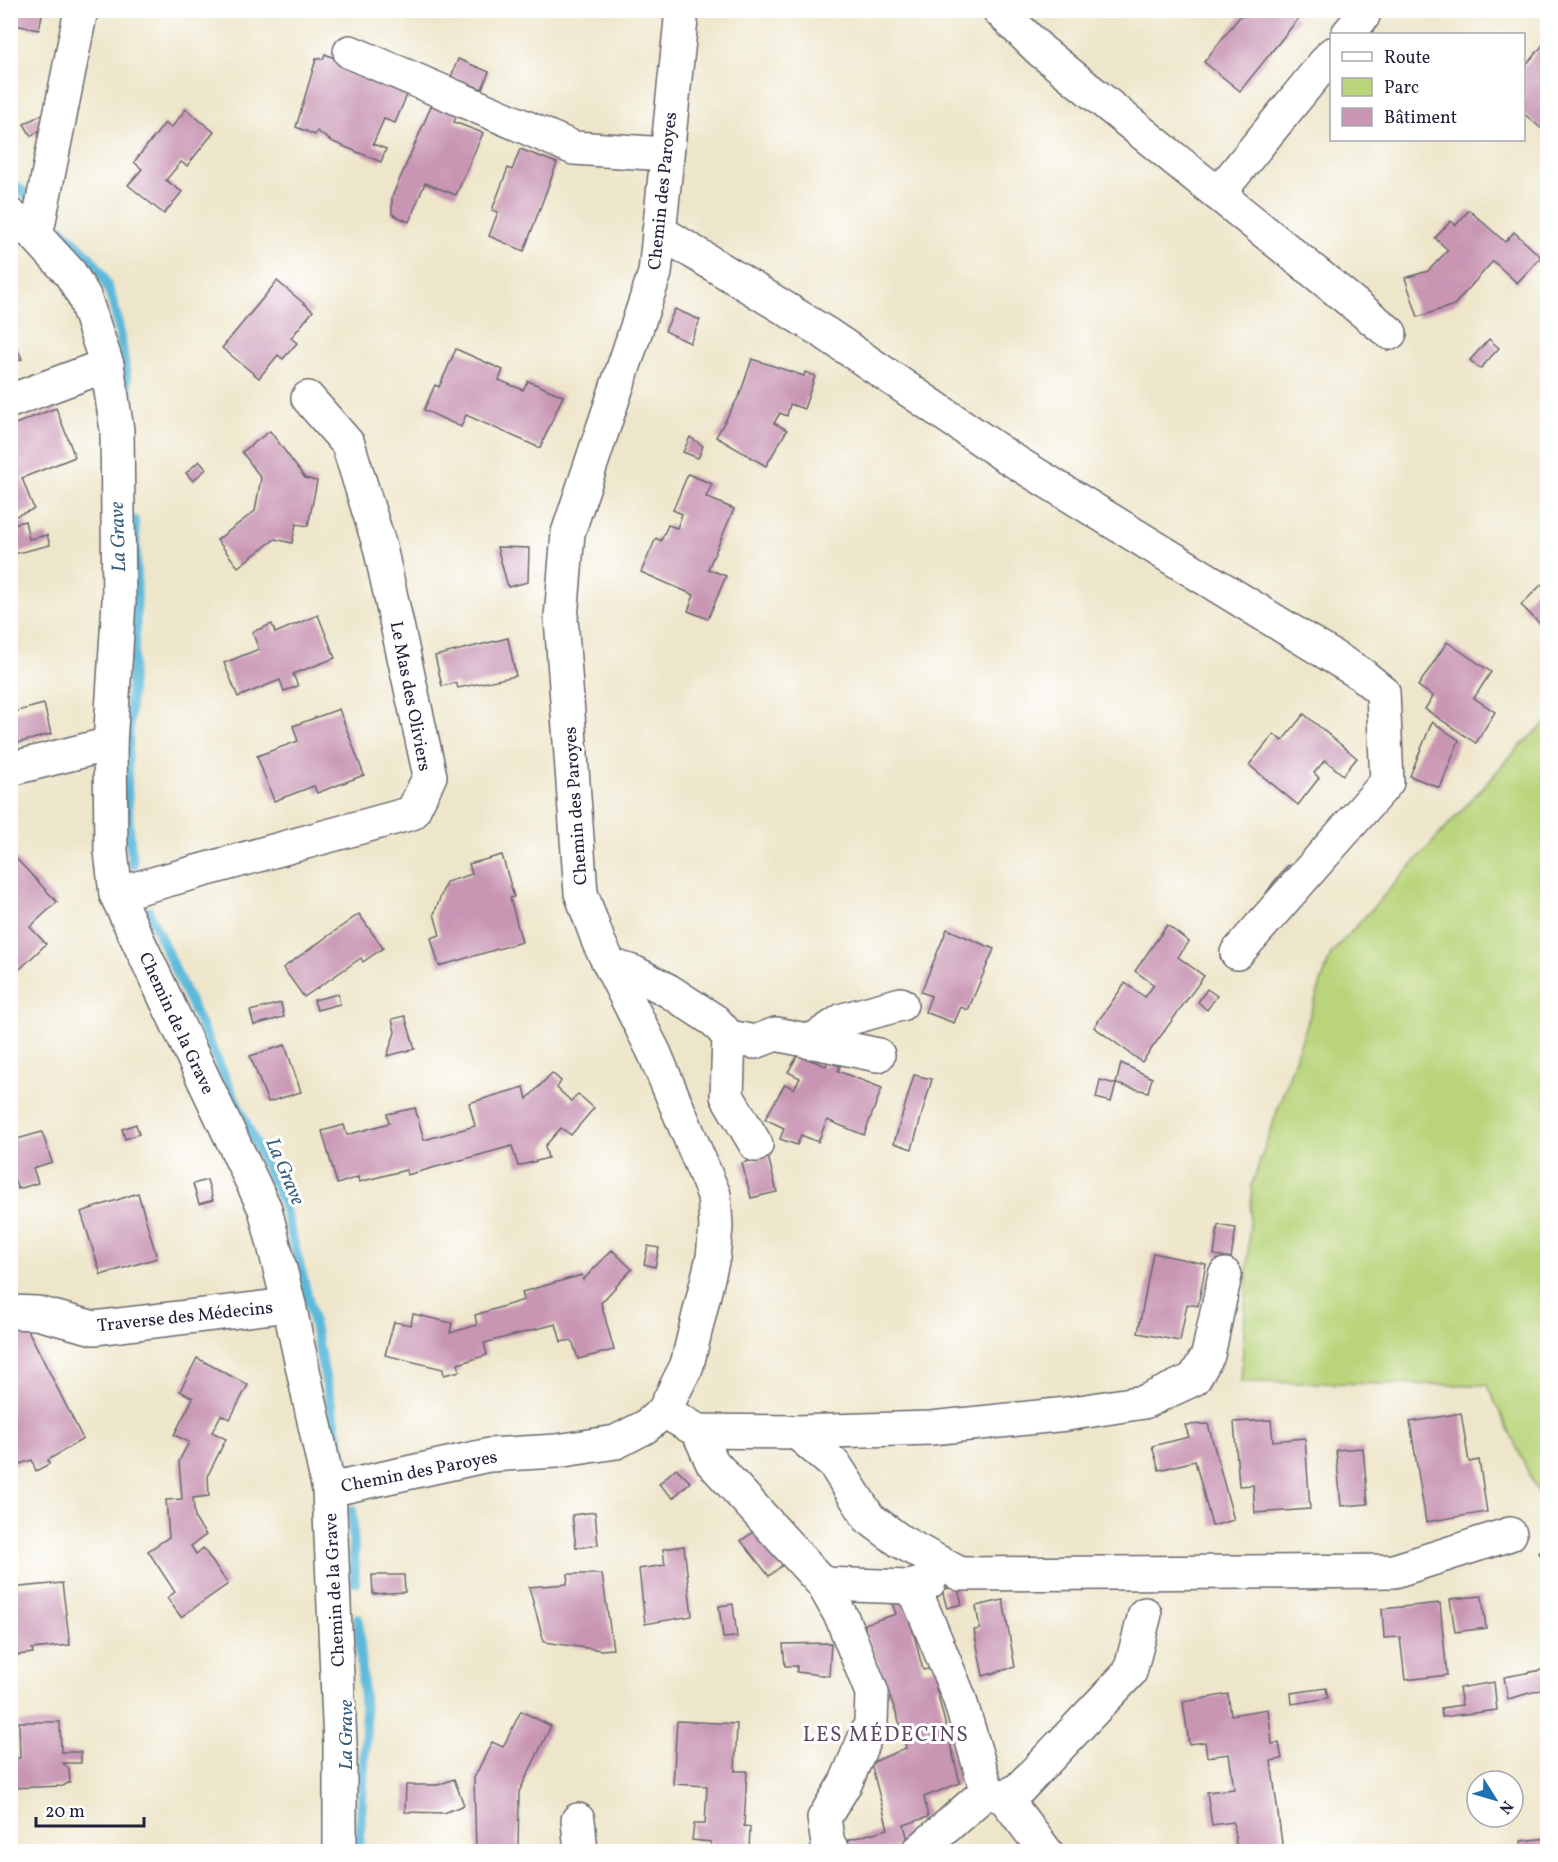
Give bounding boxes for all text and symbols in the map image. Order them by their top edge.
legend [1330,33,1525,141]
text: Route [1384,46,1430,71]
text: Parc [1384,76,1419,101]
text: Bâtiment [1384,106,1457,131]
street label: Chemin des Paroyes [643,111,684,271]
water label: La Grave [104,500,134,573]
street label: Le Mas des Oliviers [383,619,436,773]
street label: Chemin des Paroyes [558,726,595,886]
street label: Chemin de la Grave [132,949,219,1099]
water label: La Grave [257,1134,311,1210]
street label: Traverse des Médecins [96,1296,274,1339]
street label: Chemin des Paroyes [339,1445,500,1500]
street label: Chemin de la Grave [319,1512,352,1667]
water label: La Grave [333,1699,361,1770]
district label: LES MÉDECINS [803,1721,969,1750]
north arrow [1465,1769,1525,1829]
scale bar [36,1790,144,1828]
text: N [1493,1796,1518,1818]
text: 20 m [45,1800,85,1825]

